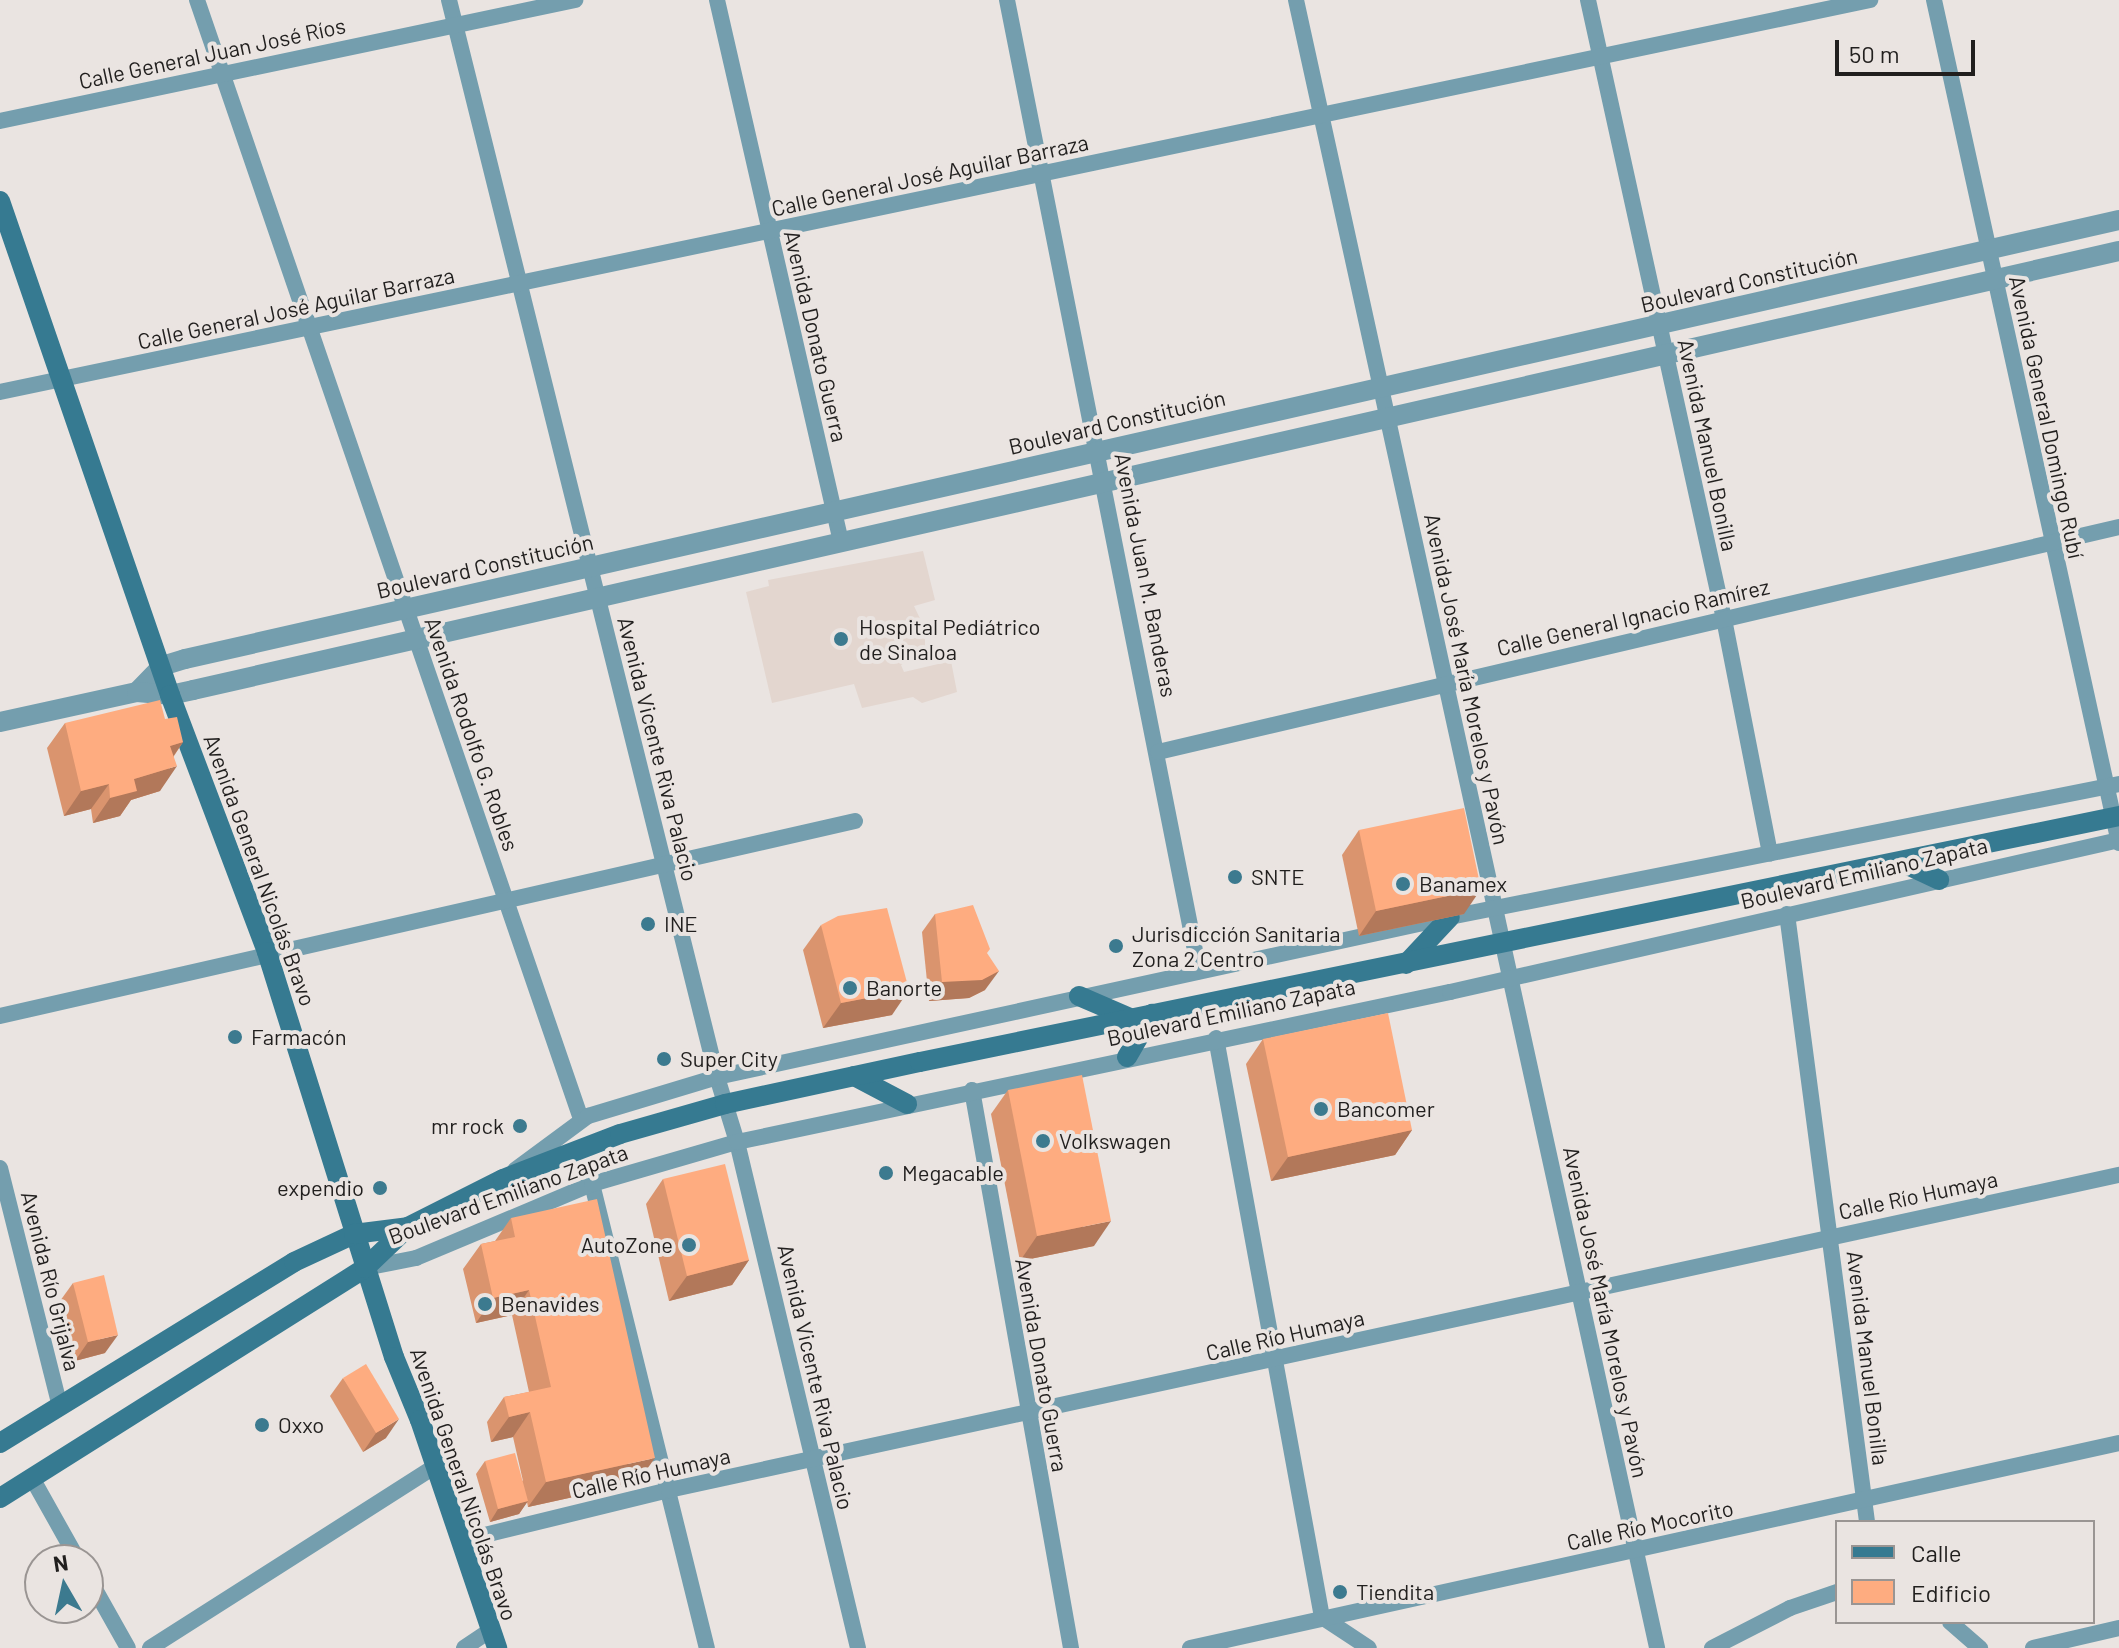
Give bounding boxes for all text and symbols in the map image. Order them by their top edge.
street label: Calle General Juan José Ríos [76,12,348,94]
scale bar [1839,24,1979,74]
text: 50 m [1849,39,1900,68]
street label: Calle General José Aguilar Barraza [769,128,1091,222]
street label: Avenida Donato Guerra [779,228,853,444]
street label: Boulevard Constitución [1638,242,1860,318]
street label: Calle General José Aguilar Barraza [135,261,457,355]
street label: Avenida General Domingo Rubí [2004,273,2090,561]
street label: Avenida Manuel Bonilla [1673,337,1743,553]
street label: Boulevard Constitución [1006,384,1228,460]
street label: Avenida Juan M. Banderas [1109,451,1183,699]
street label: Avenida José María Morelos y Pavón [1419,511,1515,847]
street label: Boulevard Constitución [374,528,596,604]
street label: Calle General Ignacio Ramírez [1494,573,1772,661]
place label: Hospital Pediátrico de Sinaloa [859,613,1041,664]
street label: Avenida Rodolfo G. Robles [420,614,524,854]
street label: Avenida Vicente Riva Palacio [612,614,704,884]
marker: Hospital Pediátrico de Sinaloa [830,628,852,650]
street label: Avenida General Nicolás Bravo [199,731,321,1009]
street label: Boulevard Emiliano Zapata [1738,832,1990,914]
place label: SNTE [1251,864,1305,890]
marker: SNTE [1226,868,1244,886]
place label: Banamex [1419,871,1507,897]
marker: Banamex [1394,875,1412,893]
place label: INE [664,911,698,937]
marker: INE [639,915,657,933]
place label: Jurisdicción Sanitaria Zona 2 Centro [1132,920,1340,972]
marker: Jurisdicción Sanitaria Zona 2 Centro [1107,937,1125,955]
street label: Boulevard Emiliano Zapata [1105,973,1357,1051]
place label: Banorte [866,975,942,1001]
marker: Banorte [841,979,859,997]
place label: Farmacón [251,1024,347,1050]
marker: Farmacón [226,1028,244,1046]
place label: Super City [680,1046,778,1072]
marker: Super City [655,1050,673,1068]
place label: Bancomer [1337,1096,1435,1122]
marker: Bancomer [1312,1100,1330,1118]
place label: mr rock [431,1113,504,1139]
marker: mr rock [511,1117,529,1135]
place label: Volkswagen [1059,1128,1171,1154]
marker: Volkswagen [1034,1132,1052,1150]
street label: Boulevard Emiliano Zapata [385,1138,631,1250]
street label: Avenida José María Morelos y Pavón [1558,1144,1654,1480]
place label: Megacable [902,1160,1004,1186]
marker: Megacable [877,1164,895,1182]
street label: Calle Río Humaya [1836,1165,2000,1225]
place label: expendio [277,1175,364,1201]
marker: expendio [371,1179,389,1197]
street label: Avenida Río Grijalva [16,1188,86,1374]
place label: AutoZone [581,1232,673,1258]
marker: AutoZone [680,1236,698,1254]
street label: Avenida Vicente Riva Palacio [773,1242,859,1512]
street label: Avenida Manuel Bonilla [1842,1249,1894,1467]
street label: Avenida Donato Guerra [1010,1256,1074,1474]
place label: Benavides [501,1291,600,1317]
marker: Benavides [476,1295,494,1313]
street label: Calle Río Humaya [1203,1304,1367,1366]
street label: Avenida General Nicolás Bravo [405,1344,523,1624]
place label: Oxxo [278,1412,324,1438]
marker: Oxxo [253,1416,271,1434]
street label: Calle Río Humaya [569,1442,733,1504]
street label: Calle Río Mocorito [1564,1494,1736,1556]
legend [1835,1520,2095,1624]
text: Calle [1911,1538,1962,1567]
north arrow [24,1544,104,1624]
text: N [51,1548,70,1576]
text: Edificio [1911,1578,1991,1607]
place label: Tiendita [1356,1579,1434,1605]
marker: Tiendita [1331,1583,1349,1601]

